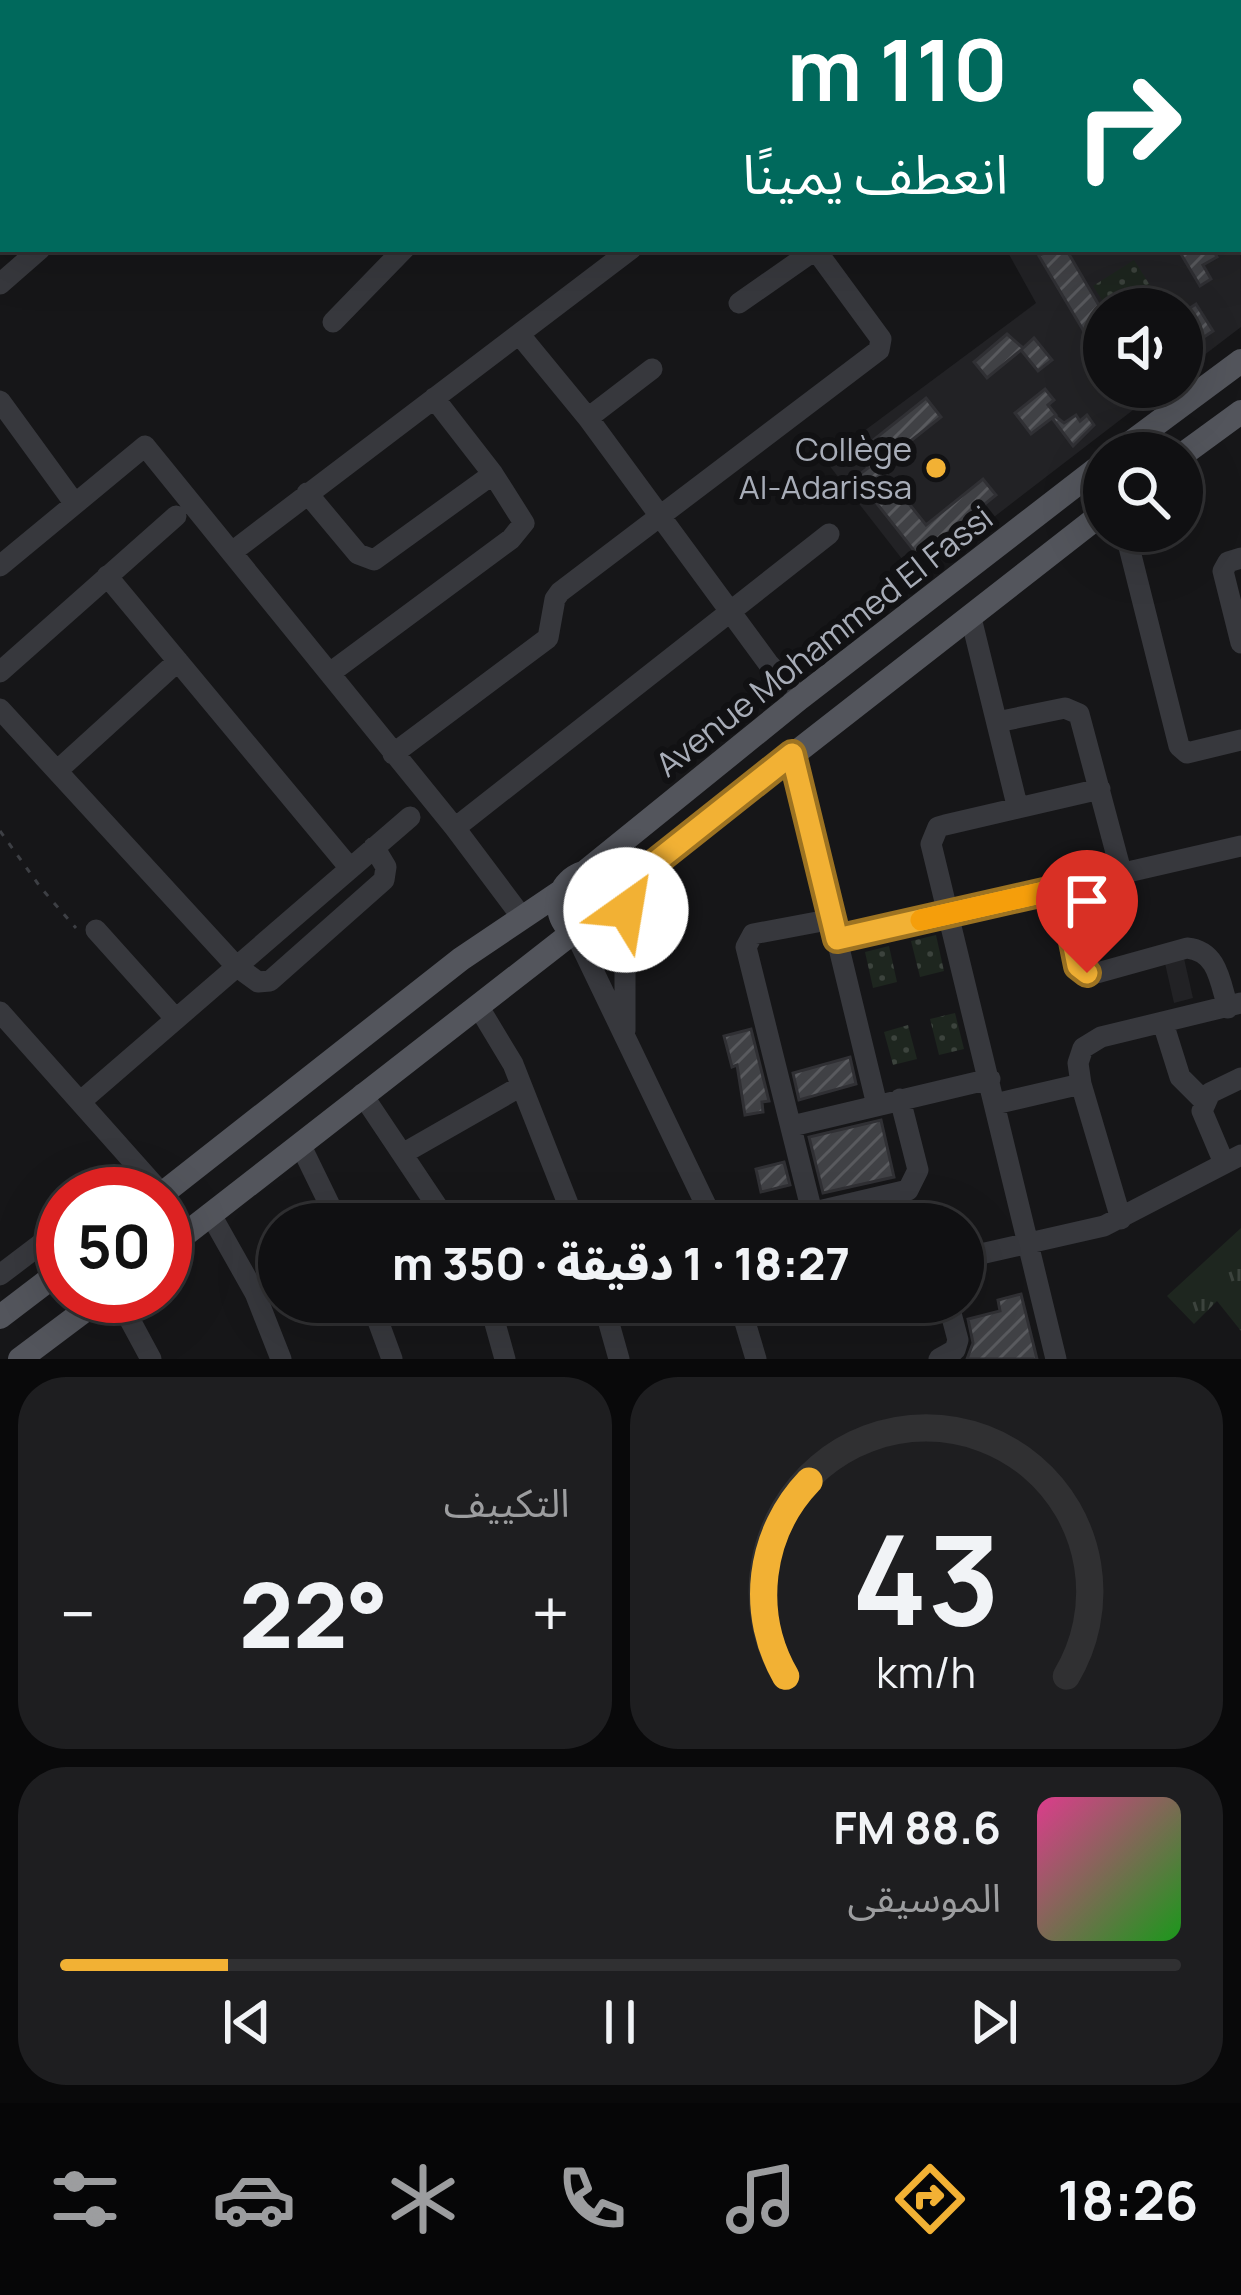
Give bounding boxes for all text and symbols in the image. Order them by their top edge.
text: 110 m [787,11,1008,126]
icon: right [1050,48,1206,204]
text: انعطف يمينًا [742,136,1008,210]
map controls [1083,288,1203,552]
button: sound [1083,288,1203,408]
place label: Collège Al-Adarissa [739,426,912,509]
button: search [1083,432,1203,552]
marker: Collège Al-Adarissa [923,455,949,481]
street label: Avenue Mohammed El Fassi [646,495,1001,786]
position arrow [563,847,689,973]
pin [1036,850,1138,973]
icon: arrive [1054,868,1120,934]
speed limit sign: 50 [36,1167,192,1323]
text: 18:27 · 1 دقيقة · 350 m [392,1232,850,1294]
text: التكييف [444,1475,570,1529]
text: 43 [852,1492,1001,1662]
text: 22° [239,1552,388,1675]
text: − [60,1568,96,1658]
text: + [531,1568,570,1658]
text: km/h [876,1642,976,1701]
text: 88.6 FM [833,1796,1001,1858]
text: الموسيقى [847,1870,1001,1924]
icon: previous [214,1989,280,2055]
icon: pause [587,1989,653,2055]
icon: next [961,1989,1027,2055]
icon: filters [43,2157,127,2241]
icon: car [212,2157,296,2241]
icon: climate [381,2157,465,2241]
icon: phone [550,2157,634,2241]
icon: music [719,2157,803,2241]
icon: directions [888,2157,972,2241]
text: 18:26 [1057,2162,1198,2236]

